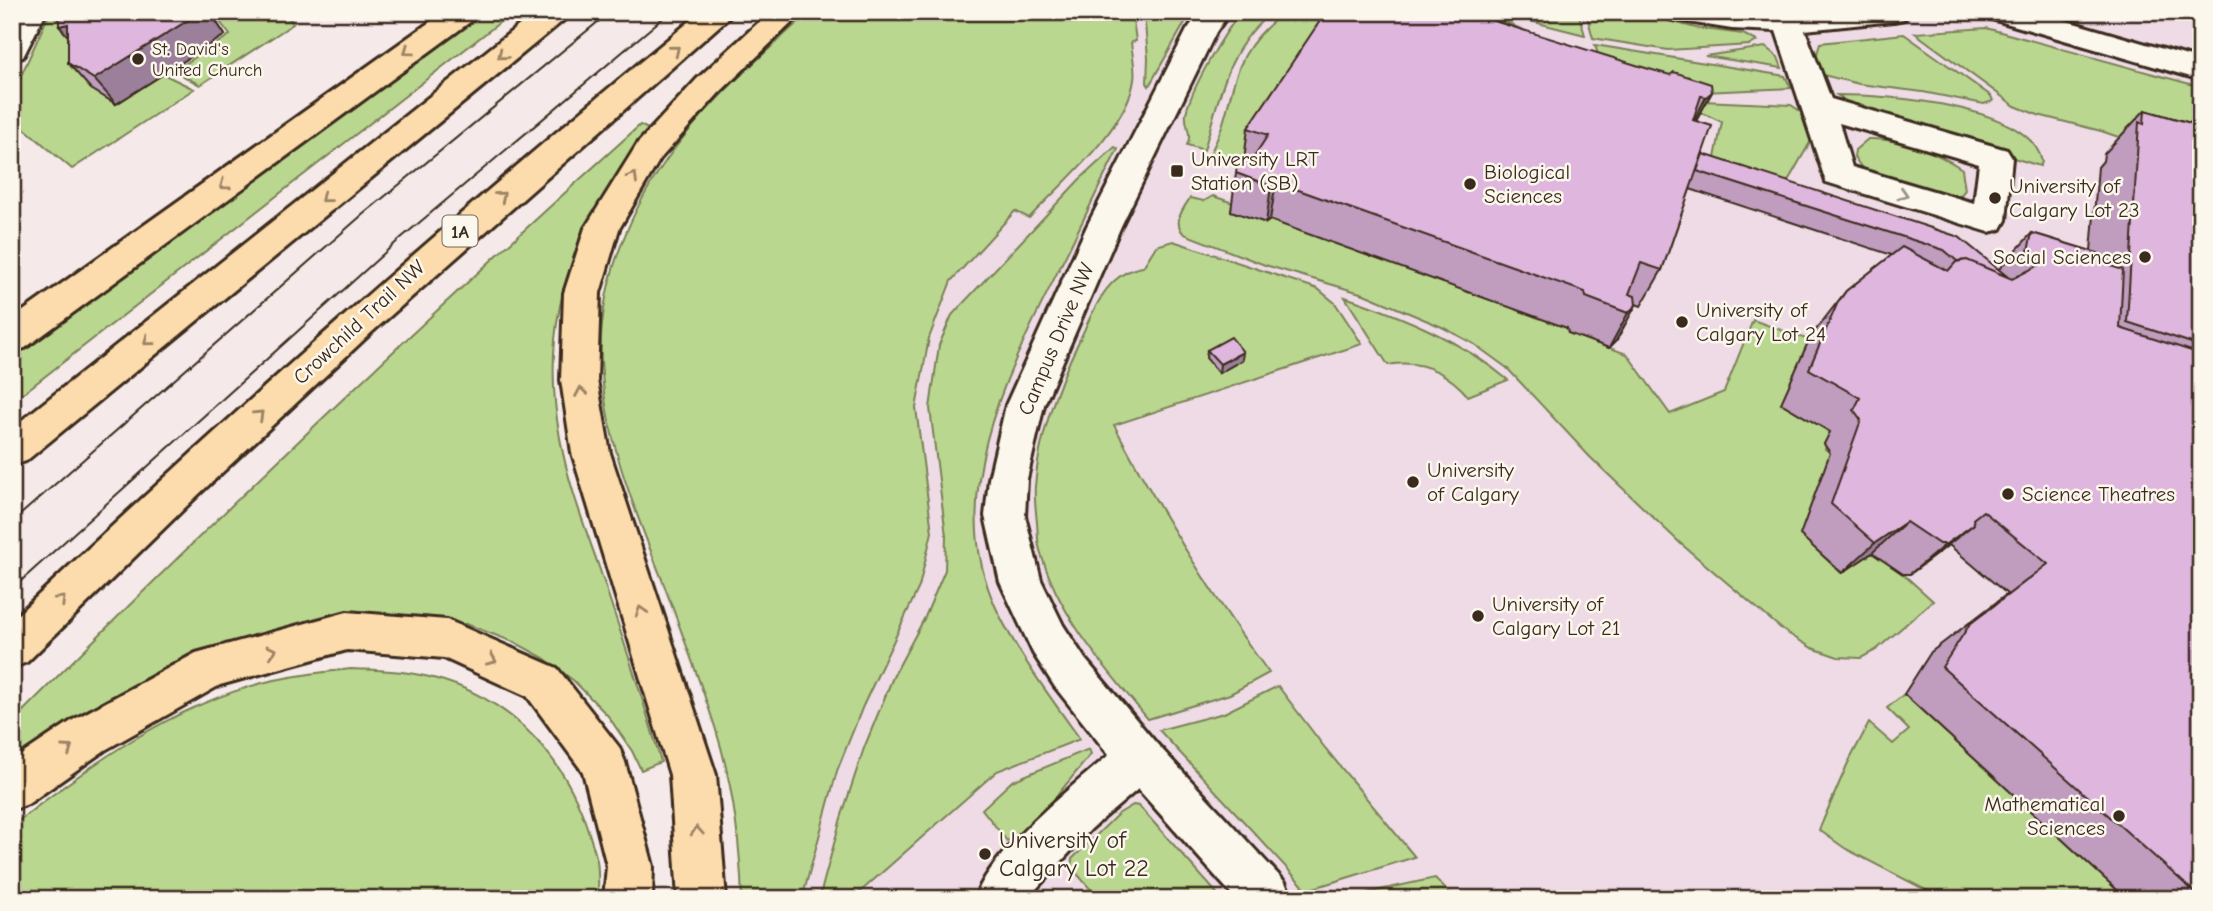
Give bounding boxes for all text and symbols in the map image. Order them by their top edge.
place label: St. David's United Church [152,39,263,81]
one-way arrow [403,43,416,55]
one-way arrow [667,45,679,58]
one-way arrow [497,47,510,59]
marker: St. David's United Church [130,51,146,67]
place label: University LRT Station (SB) [1191,147,1319,195]
place label: Biological Sciences [1484,160,1570,208]
marker: University LRT Station (SB) [1169,163,1185,179]
one-way arrow [625,171,638,184]
place label: University of Calgary Lot 23 [2009,174,2140,222]
marker: Biological Sciences [1462,176,1478,192]
one-way arrow [219,177,232,189]
one-way arrow [1897,185,1909,200]
one-way arrow [320,190,333,202]
marker: University of Calgary Lot 23 [1987,190,2003,206]
one-way arrow [492,192,505,204]
road number: 1A [442,216,477,246]
place label: Social Sciences [1993,245,2131,269]
marker: Social Sciences [2137,249,2153,265]
street label: Crowchild Trail NW [288,254,430,389]
street label: Campus Drive NW [1013,259,1099,419]
place label: University of Calgary Lot 24 [1696,298,1826,346]
marker: University of Calgary Lot 24 [1674,314,1690,330]
one-way arrow [143,332,155,345]
one-way arrow [574,386,589,398]
one-way arrow [251,410,264,423]
place label: University of Calgary [1427,458,1520,506]
marker: University of Calgary [1405,474,1421,490]
place label: Science Theatres [2022,482,2175,506]
marker: Science Theatres [2000,486,2016,502]
place label: University of Calgary Lot 21 [1492,592,1620,640]
one-way arrow [53,596,66,609]
one-way arrow [635,606,650,618]
marker: University of Calgary Lot 21 [1470,608,1486,624]
one-way arrow [266,645,278,659]
one-way arrow [485,652,497,666]
one-way arrow [61,744,74,757]
place label: Mathematical Sciences [1984,792,2105,840]
marker: Mathematical Sciences [2111,808,2127,824]
one-way arrow [690,825,705,836]
place label: University of Calgary Lot 22 [999,826,1149,882]
marker: University of Calgary Lot 22 [977,846,993,862]

